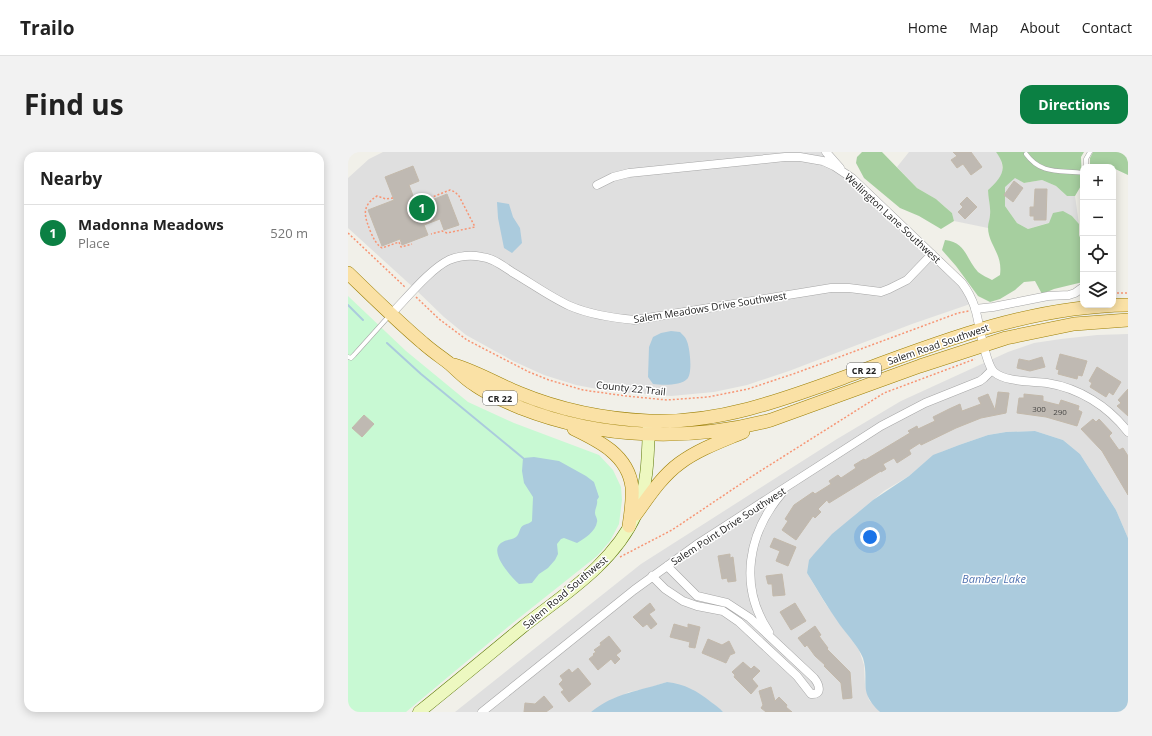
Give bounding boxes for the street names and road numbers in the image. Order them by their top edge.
street label: Wellington Lane Southwest [842,170,944,267]
street label: Salem Meadows Drive Southwest [633,288,788,326]
street label: Salem Road Southwest [885,320,991,368]
road number: CR 22 [847,363,881,377]
street label: County 22 Trail [595,377,667,399]
road number: CR 22 [483,391,517,405]
street label: Salem Point Drive Southwest [668,483,788,568]
street label: Salem Road Southwest [520,552,611,632]

